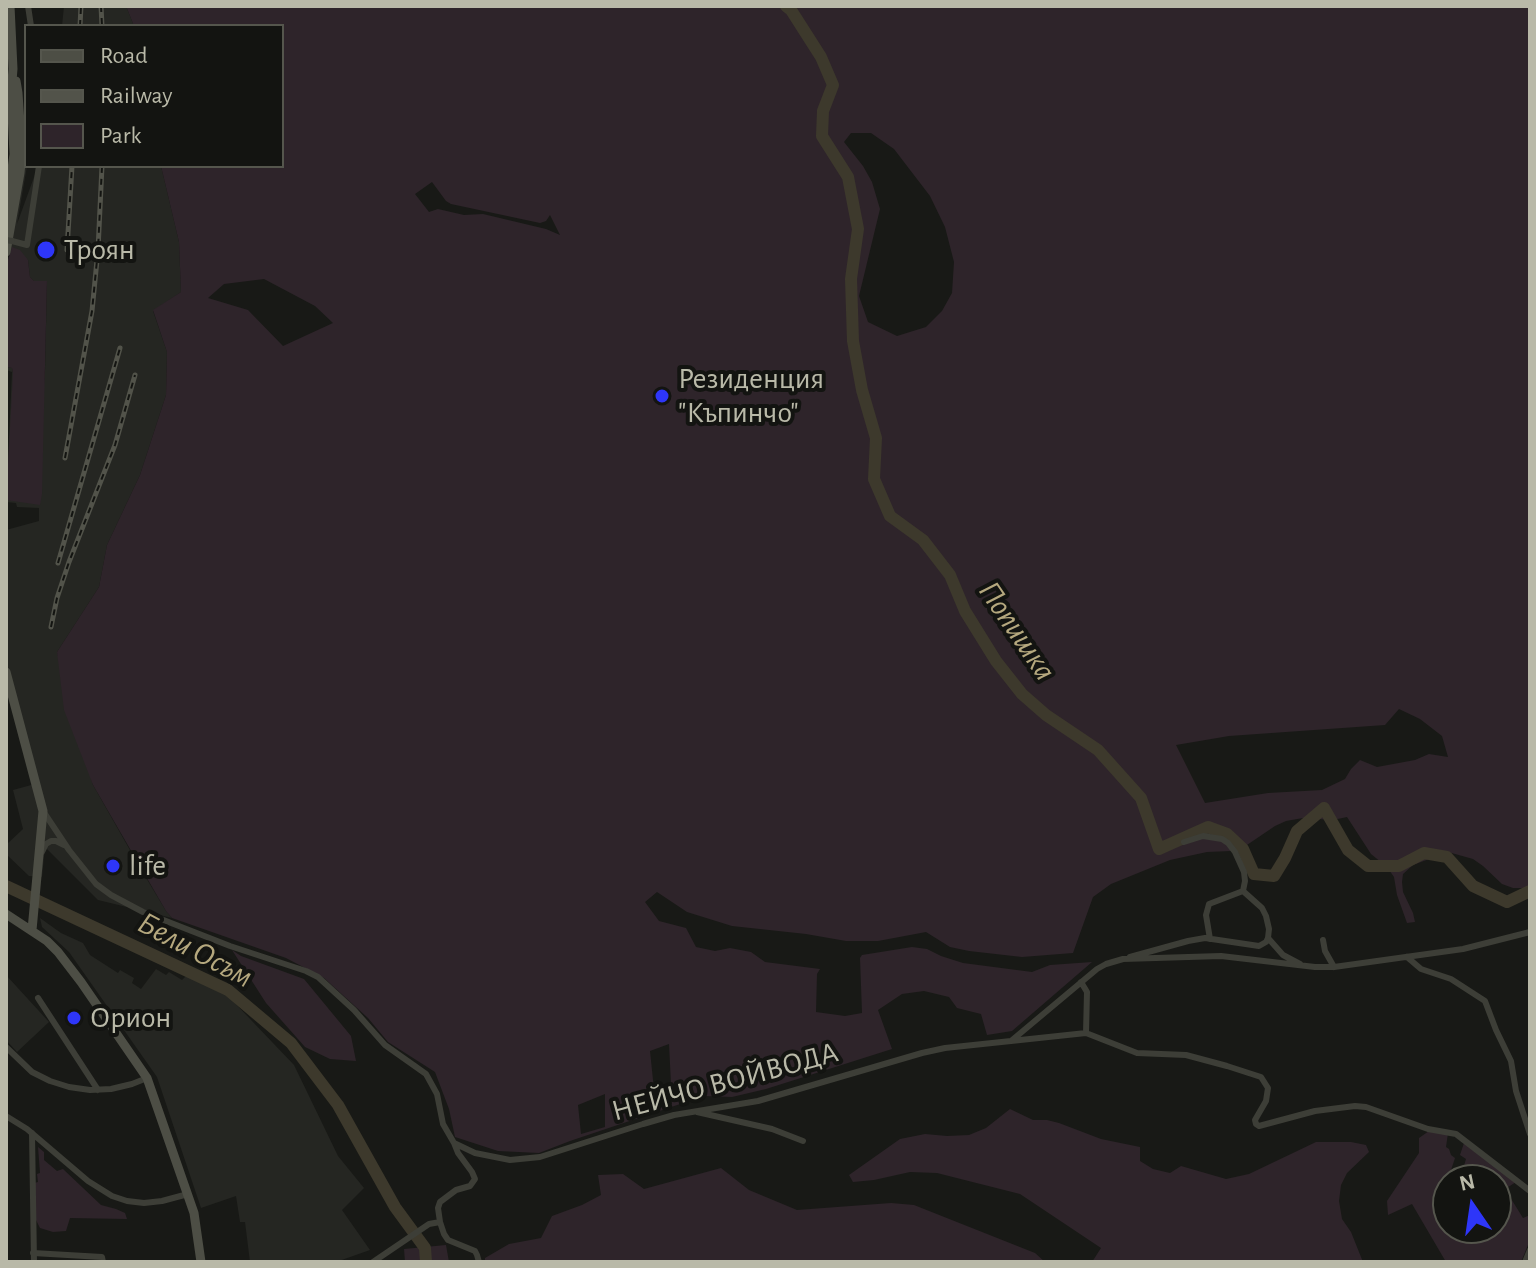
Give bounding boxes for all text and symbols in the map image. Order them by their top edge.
legend [24,24,284,168]
text: Road [100,44,148,68]
text: Railway [100,84,172,108]
text: Park [100,124,141,148]
place label: Троян [64,232,135,268]
marker: Троян [35,239,57,261]
place label: Резиденция "Къпинчо" [678,361,824,432]
marker: Резиденция "Къпинчо" [653,387,671,405]
water label: Попишка [970,574,1064,688]
place label: life [129,848,166,884]
marker: life [104,857,122,875]
water label: Бели Осъм [131,904,259,996]
place label: Орион [90,1000,171,1036]
marker: Орион [65,1009,83,1027]
street label: НЕЙЧО ВОЙВОДА [608,1034,842,1130]
north arrow [1432,1164,1512,1244]
text: N [1457,1170,1477,1195]

